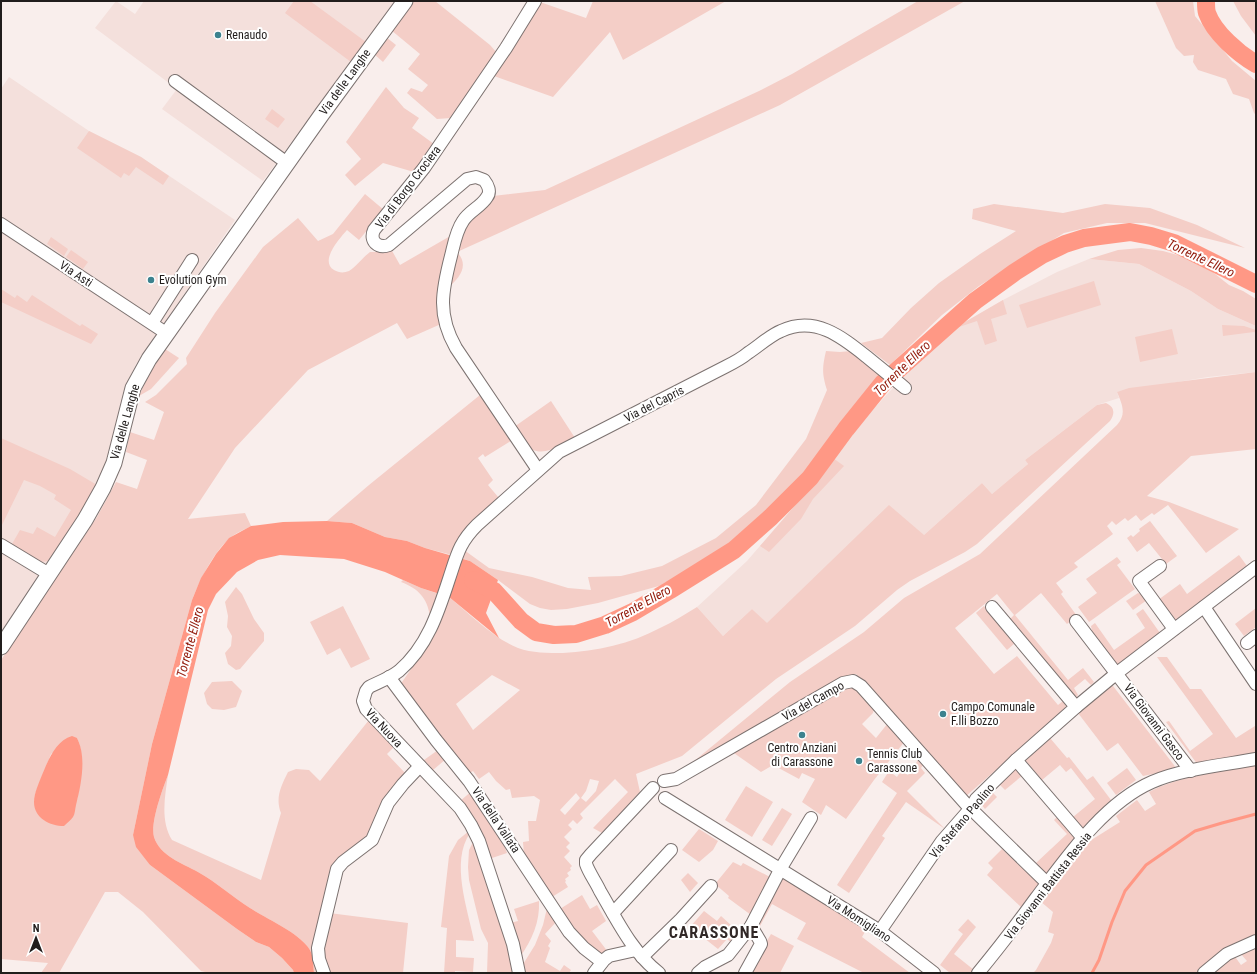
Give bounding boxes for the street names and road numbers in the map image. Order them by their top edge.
street label: Via delle Langhe [316,46,374,118]
street label: Via di Borgo Crociera [372,143,444,231]
street label: Via Asti [57,258,95,290]
street label: Via delle Langhe [108,382,143,461]
street label: Via del Capris [622,383,686,425]
street label: Via del Campo [780,678,846,724]
street label: Via Giovanni Gasco [1121,681,1187,763]
street label: Via Nuova [363,706,406,750]
street label: Via Stefano Paolino [927,781,997,861]
street label: Via della Vallata [469,784,523,856]
street label: Via Giovanni Battista Ressia [1002,829,1095,943]
street label: Via Momigliano [824,893,894,945]

